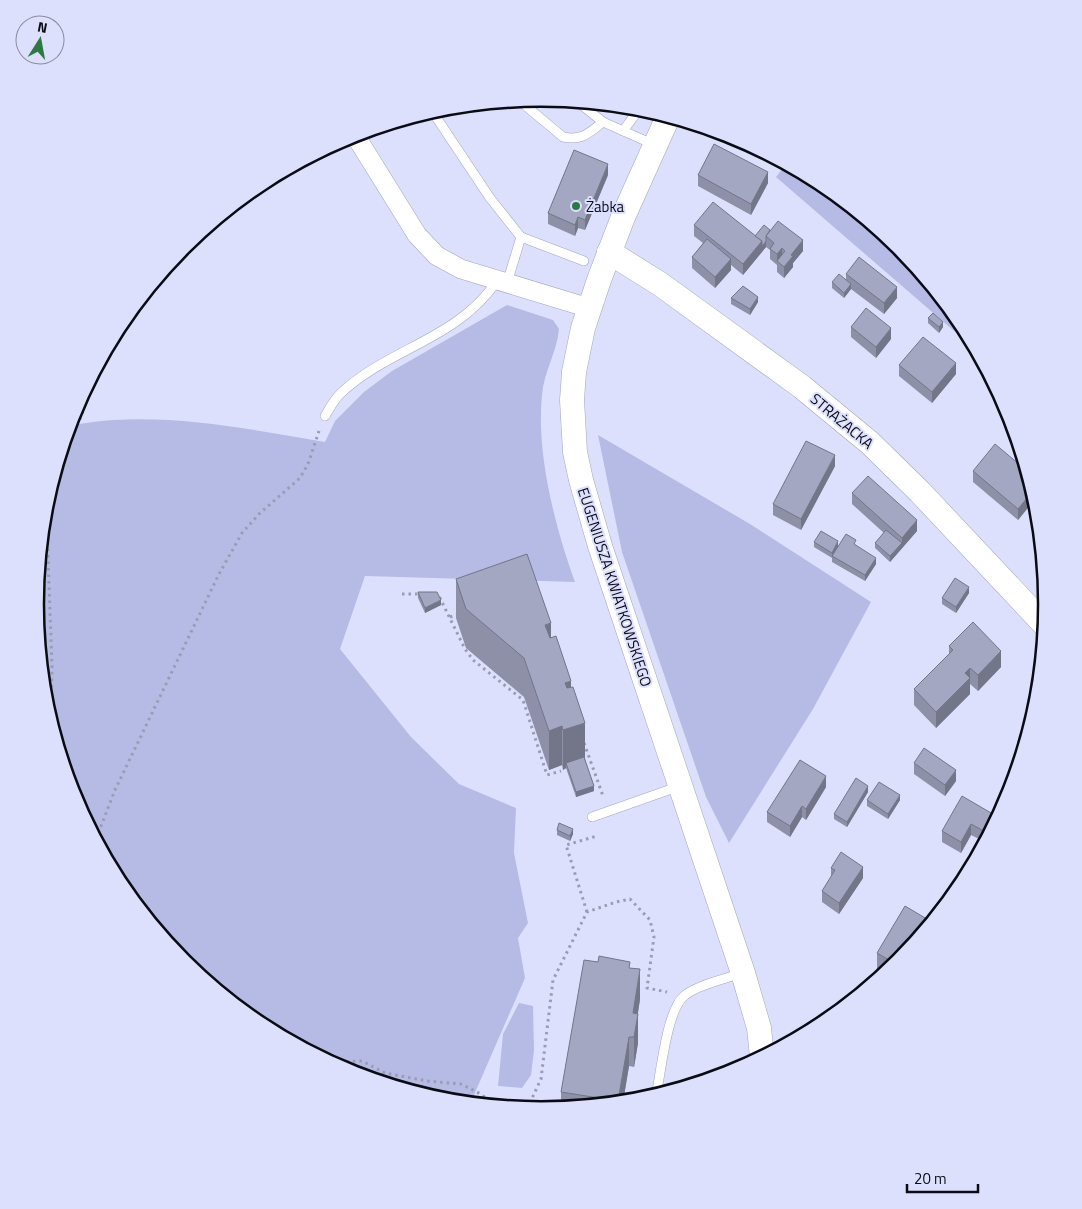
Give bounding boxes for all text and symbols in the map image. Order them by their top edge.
north arrow [15,15,65,65]
text: N [36,16,49,38]
place label: Żabka [586,195,625,218]
marker: Żabka [570,200,582,212]
street label: STRAŻACKA [805,388,879,454]
street label: EUGENIUSZA KWIATKOWSKIEGO [572,484,658,690]
scale bar [907,1162,978,1194]
text: 20 m [914,1167,947,1190]

